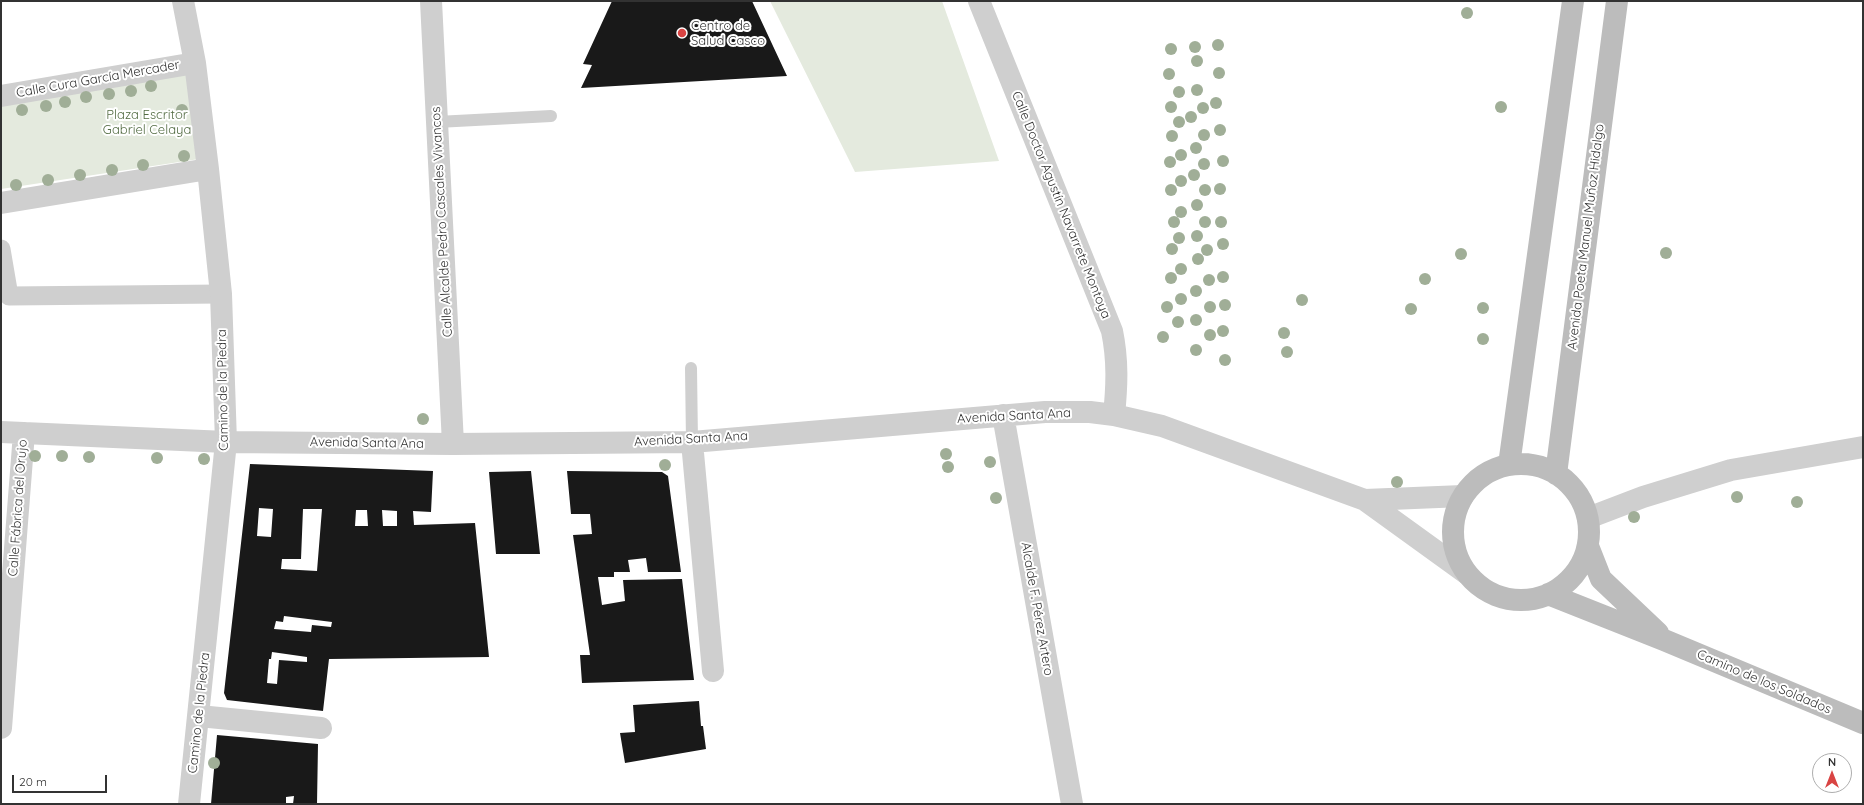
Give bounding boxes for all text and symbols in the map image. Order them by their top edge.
place label: Centro de Salud Casco [691,18,765,49]
marker: Centro de Salud Casco [676,27,688,39]
street label: Calle Cura García Mercader [15,57,181,101]
street label: Calle Doctor Agustín Navarrete Montoya [1008,89,1114,321]
street label: Calle Alcalde Pedro Cascales Vivancos [428,106,456,338]
park label: Plaza Escritor Gabriel Celaya [103,107,191,138]
street label: Avenida Poeta Manuel Muñoz Hidalgo [1564,123,1608,351]
street label: Camino de la Piedra [214,329,232,451]
street label: Avenida Santa Ana [957,405,1071,427]
street label: Avenida Santa Ana [634,428,748,450]
street label: Avenida Santa Ana [310,434,424,452]
street label: Calle Fábrica del Orujo [5,439,31,577]
street label: Alcalde F. Pérez Artero [1018,541,1056,677]
street label: Camino de los Soldados [1694,647,1834,717]
street label: Camino de la Piedra [185,652,213,774]
north arrow [1812,753,1852,793]
text: N [1828,755,1836,769]
scale bar [14,767,109,793]
text: 20 m [19,774,47,789]

